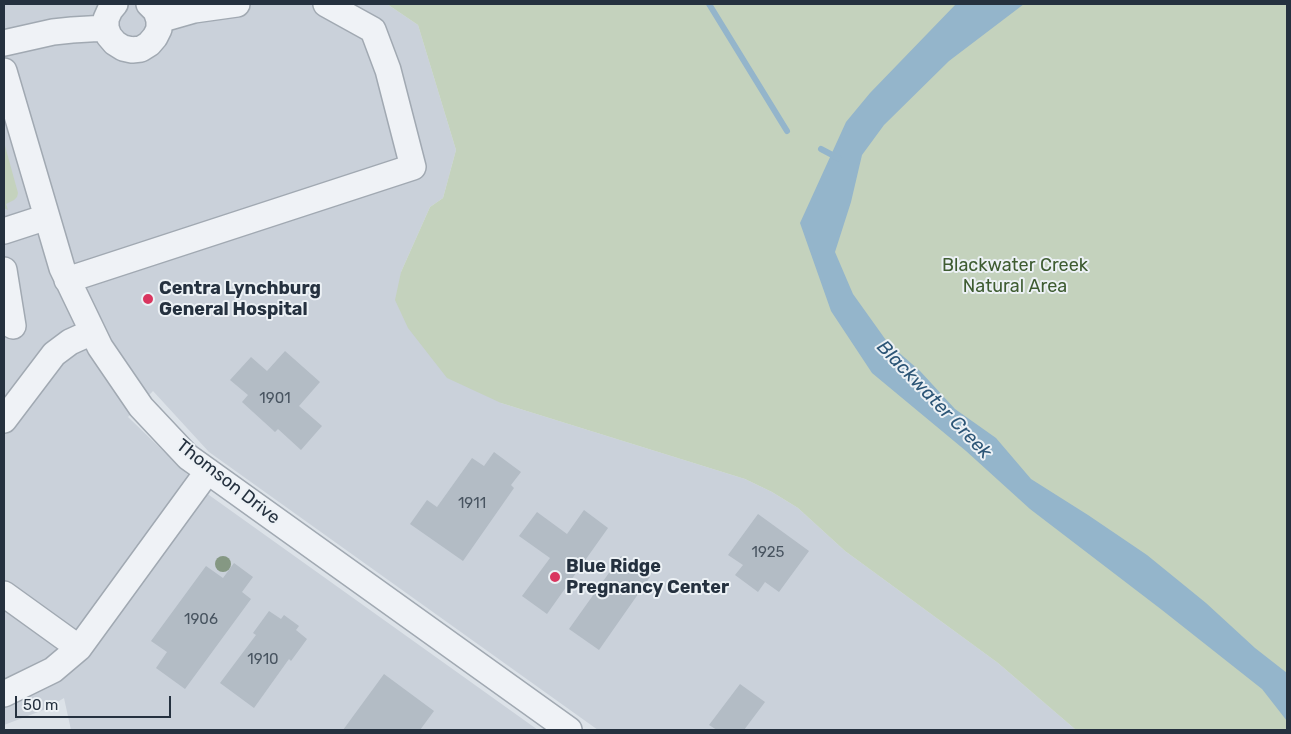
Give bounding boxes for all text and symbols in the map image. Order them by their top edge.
park label: Blackwater Creek Natural Area [942,255,1088,298]
place label: Centra Lynchburg General Hospital [159,278,321,320]
marker: Centra Lynchburg General Hospital [141,292,155,306]
water label: Blackwater Creek [872,336,996,464]
house number: 1901 [259,390,291,408]
street label: Thomson Drive [172,435,284,529]
house number: 1911 [458,495,486,513]
house number: 1925 [751,544,785,562]
place label: Blue Ridge Pregnancy Center [566,556,729,598]
marker: Blue Ridge Pregnancy Center [548,570,562,584]
house number: 1906 [184,611,218,629]
house number: 1910 [247,651,279,669]
scale bar [18,686,174,718]
text: 50 m [23,696,58,714]

